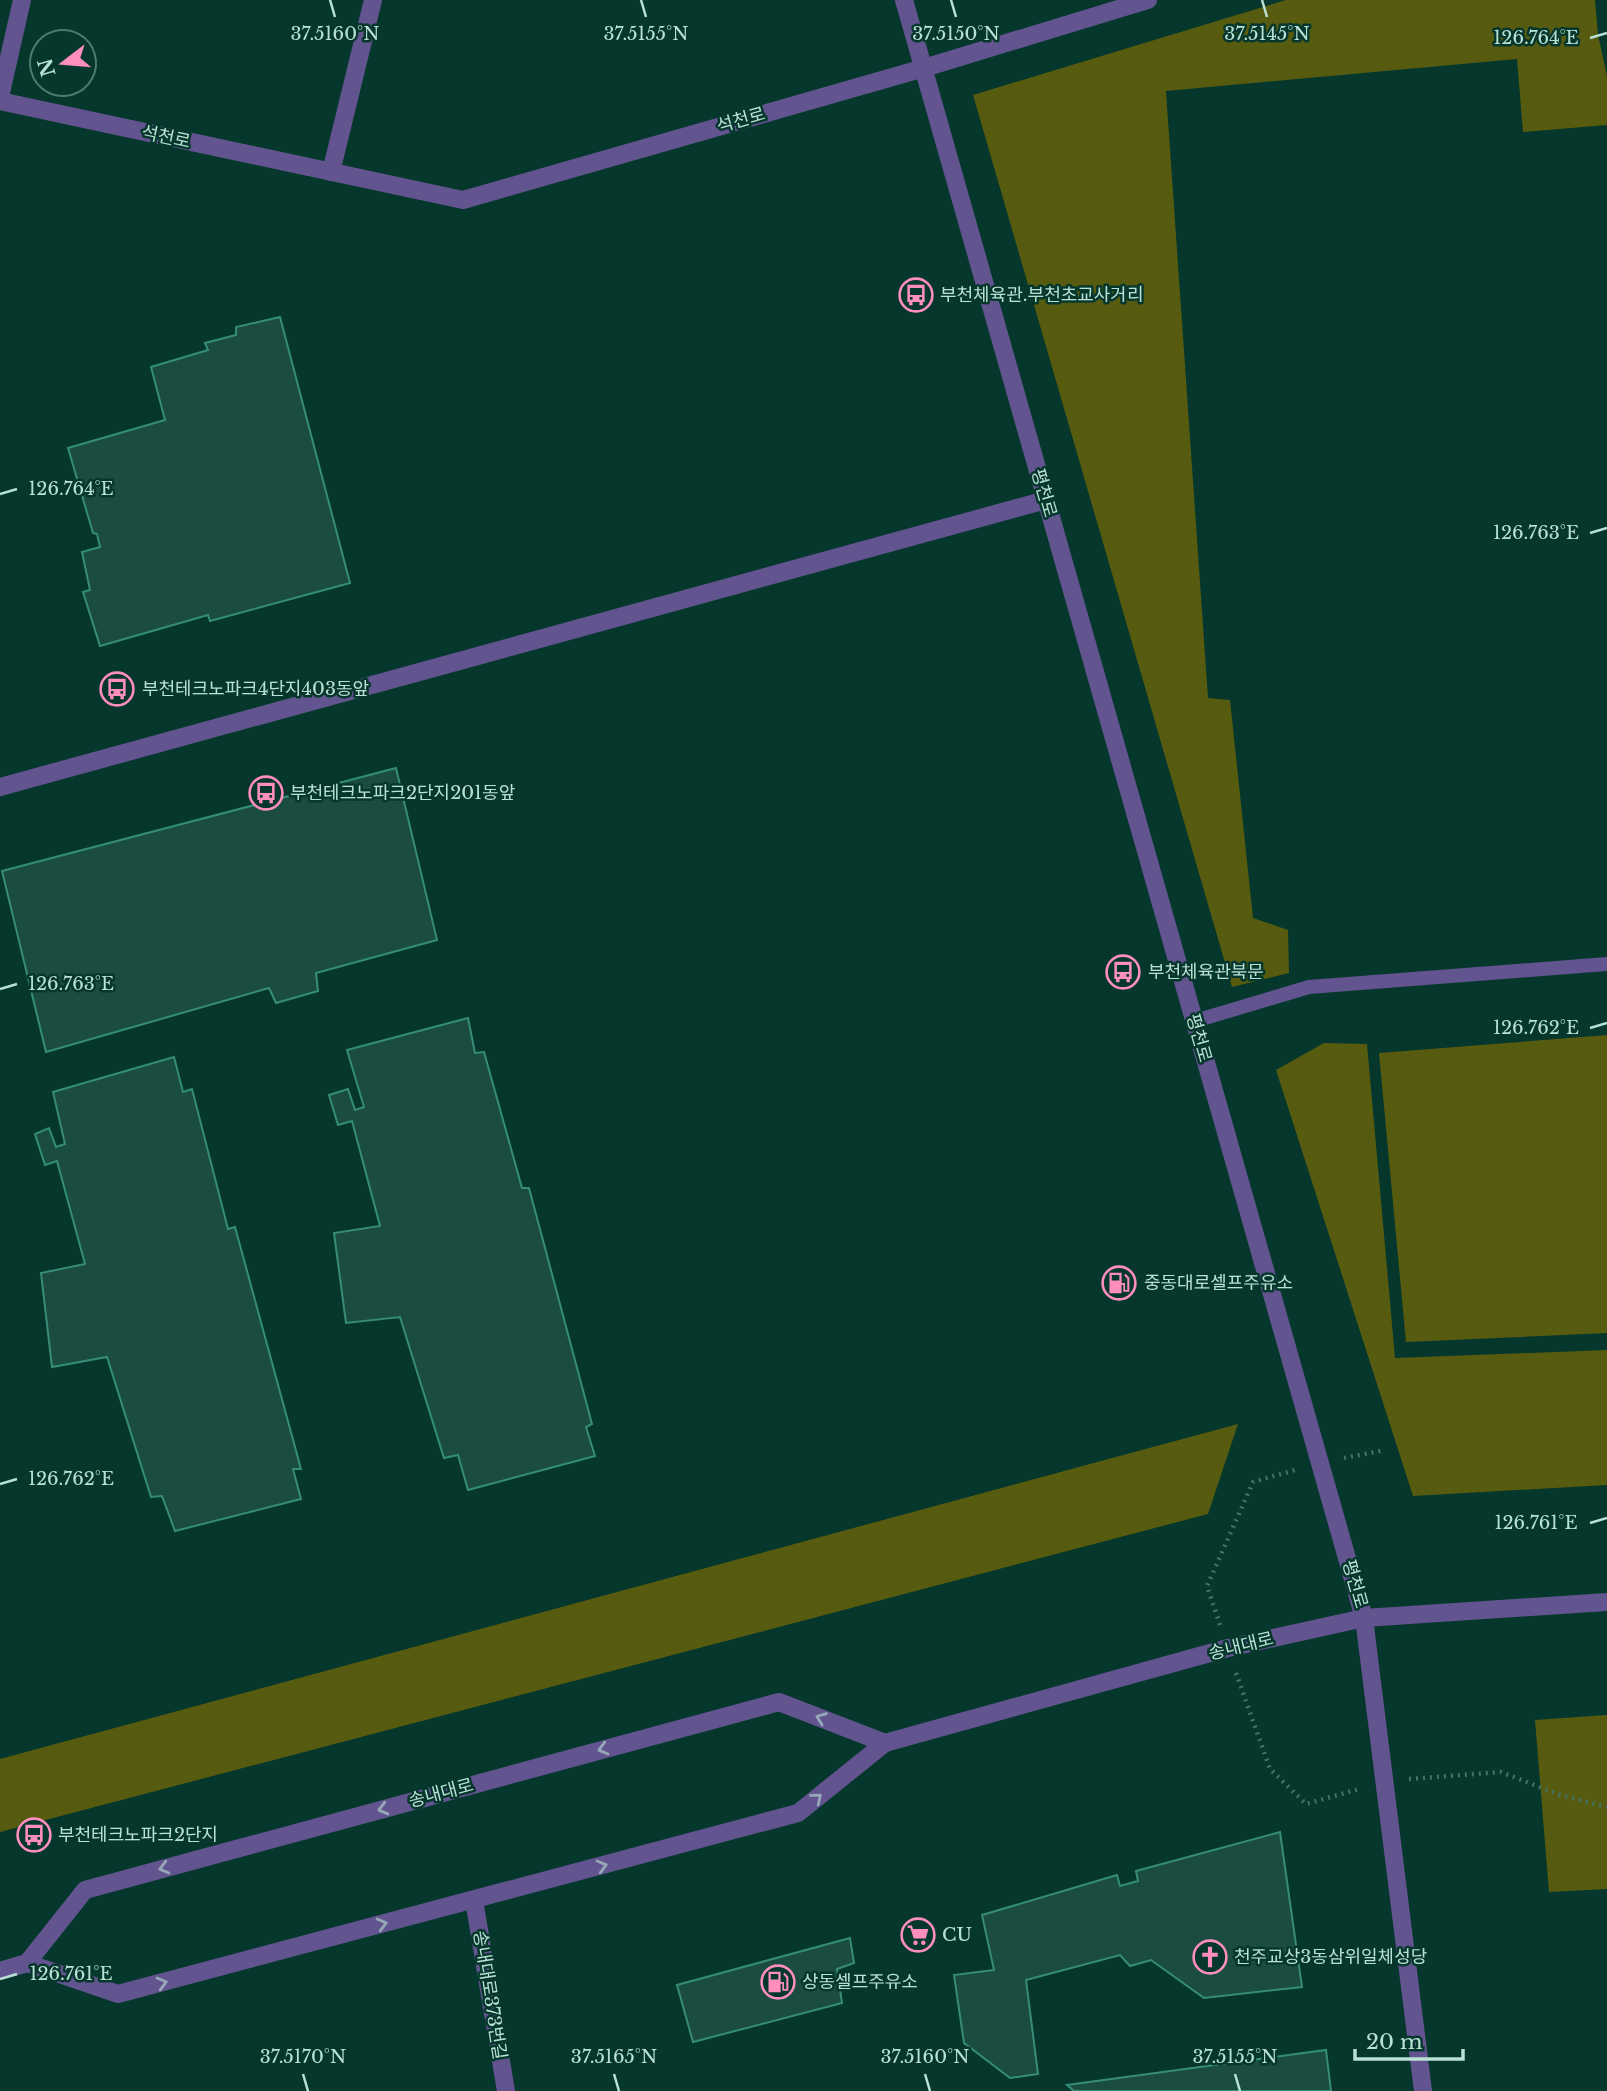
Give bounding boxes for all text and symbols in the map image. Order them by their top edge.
text: 37.5160°N [291,23,379,45]
text: 37.5155°N [604,23,689,45]
text: 37.5150°N [912,23,1000,45]
text: 37.5145°N [1224,23,1310,45]
text: 126.764°E [1493,27,1579,49]
north arrow [28,28,98,98]
text: N [34,56,61,79]
street label: 석천로 [714,103,768,137]
street label: 석천로 [139,121,193,153]
bus stop icon: 부천체육관.부천초교사거리 [897,276,935,314]
place label: 부천체육관.부천초교사거리 [940,284,1144,306]
street label: 평천로 [1027,466,1061,520]
text: 126.764°E [28,478,114,500]
text: 126.763°E [1493,522,1579,544]
bus stop icon: 부천테크노파크4단지403동앞 [98,670,136,708]
place label: 부천테크노파크4단지403동앞 [142,678,369,700]
bus stop icon: 부천테크노파크2단지201동앞 [247,774,285,812]
place label: 부천테크노파크2단지201동앞 [290,782,515,804]
bus stop icon: 부천체육관북문 [1104,953,1142,991]
place label: 부천체육관북문 [1148,961,1264,983]
text: 126.763°E [28,973,114,995]
street label: 평천로 [1182,1011,1216,1065]
text: 126.762°E [1493,1017,1579,1039]
fuel station icon: 중동대로셀프주유소 [1100,1264,1138,1302]
place label: 중동대로셀프주유소 [1144,1272,1293,1294]
text: 126.762°E [28,1468,114,1490]
text: 126.761°E [1494,1512,1578,1534]
street label: 평천로 [1338,1557,1372,1611]
street label: 송내대로 [1206,1627,1276,1665]
one-way arrow [816,1713,828,1727]
one-way arrow [597,1741,609,1756]
street label: 송내대로 [406,1774,476,1812]
one-way arrow [810,1793,822,1806]
one-way arrow [378,1801,390,1815]
bus stop icon: 부천테크노파크2단지 [15,1816,53,1854]
place label: 부천테크노파크2단지 [58,1824,218,1846]
one-way arrow [596,1859,608,1874]
one-way arrow [158,1860,170,1874]
supermarket icon: CU [899,1916,937,1954]
one-way arrow [376,1918,388,1932]
place label: CU [942,1924,972,1946]
street label: 송내대로373번길 [469,1929,511,2061]
church icon: 천주교상3동삼위일체성당 [1191,1938,1229,1976]
place label: 천주교상3동삼위일체성당 [1234,1946,1427,1968]
text: 126.761°E [29,1963,113,1985]
fuel station icon: 상동셀프주유소 [759,1963,797,2001]
place label: 상동셀프주유소 [802,1971,918,1993]
one-way arrow [156,1976,168,1991]
scale bar [1355,2018,1464,2062]
text: 20 m [1366,2029,1423,2055]
text: 37.5170°N [260,2046,346,2068]
text: 37.5165°N [571,2046,657,2068]
text: 37.5160°N [881,2046,969,2068]
text: 37.5155°N [1193,2046,1278,2068]

